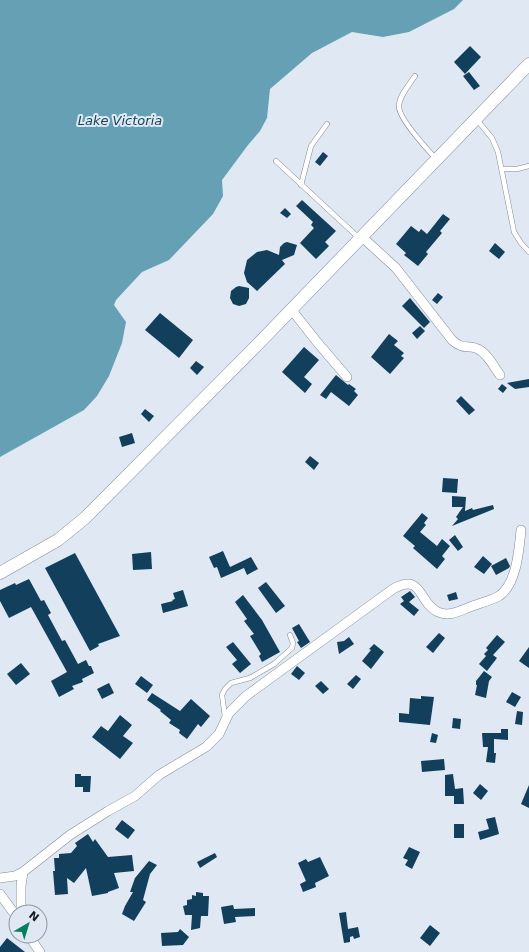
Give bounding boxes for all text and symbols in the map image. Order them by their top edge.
water label: Lake Victoria [78,113,162,128]
north arrow [8,904,48,944]
text: N [26,909,41,924]

